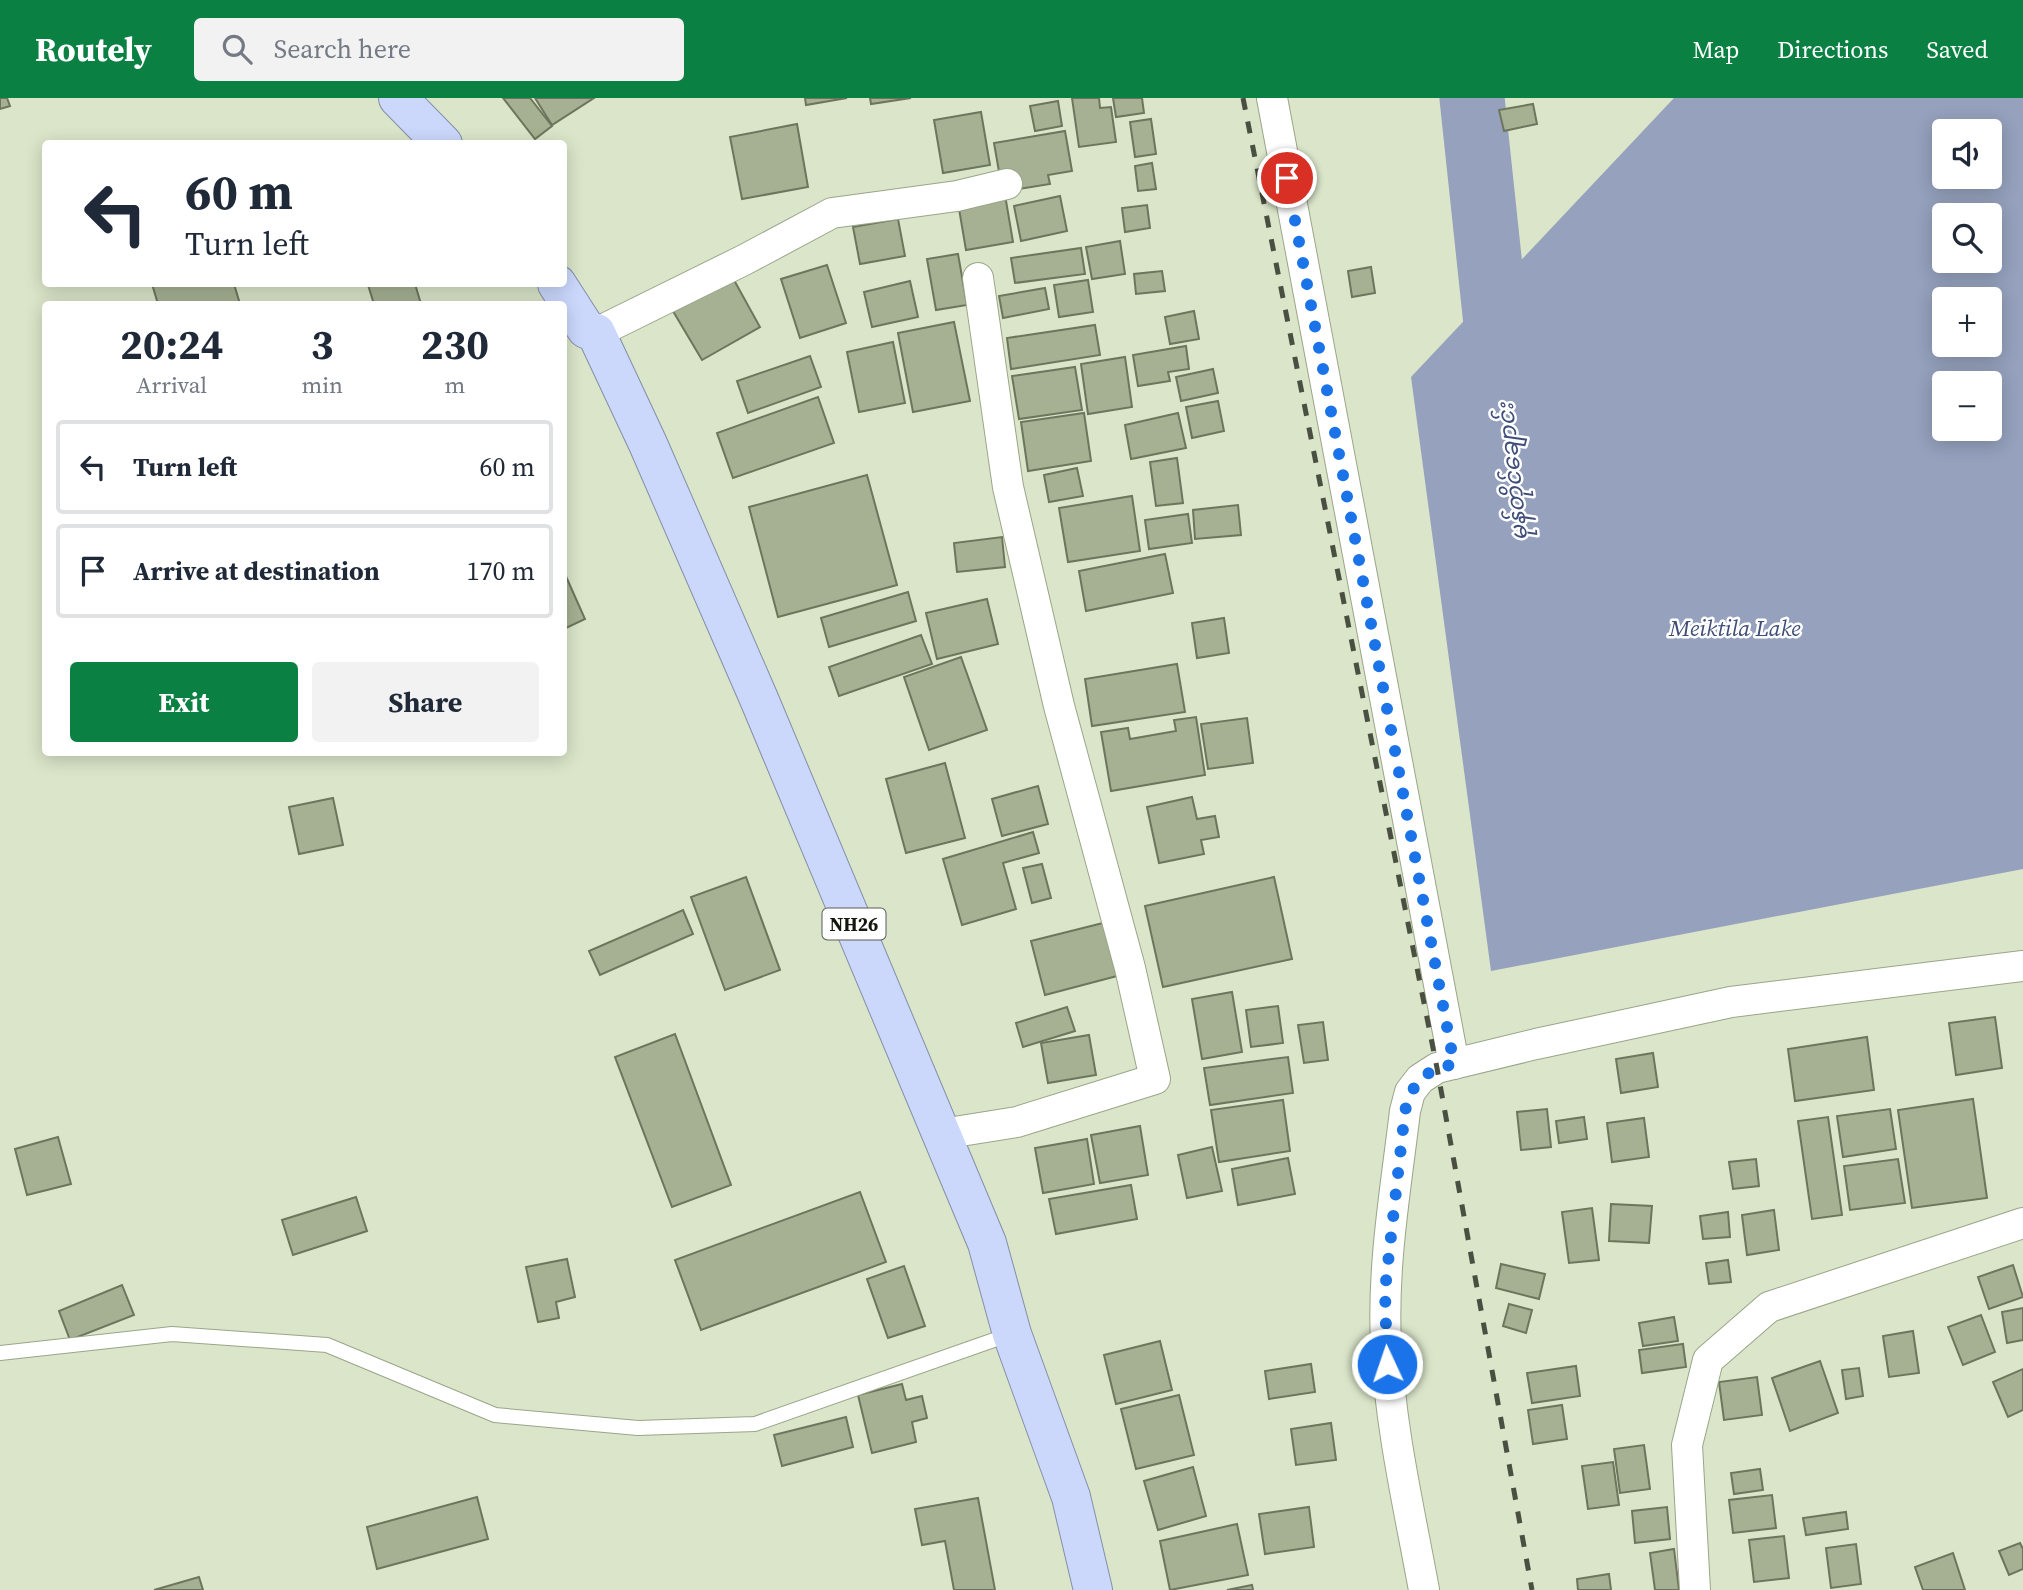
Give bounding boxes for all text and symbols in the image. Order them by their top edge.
search box [194,18,684,81]
text: Routely [35,27,152,72]
icon: search [218,30,256,68]
text: Search here [274,31,411,67]
text: Map [1692,33,1739,66]
text: Directions [1777,33,1888,66]
text: Saved [1926,33,1988,66]
map controls [1932,119,2002,441]
button: sound [1932,119,2002,189]
pin [1257,148,1317,208]
text: 60 m [185,158,293,225]
icon: arrive [1268,159,1306,197]
icon: left [70,168,161,259]
button: search [1932,203,2002,273]
text: Turn left [185,222,309,266]
button: + [1932,287,2002,357]
text: 20:24 [120,315,224,373]
text: 3 [311,315,334,373]
text: 230 [421,315,489,373]
text: Arrival [136,369,207,401]
text: min [301,369,343,401]
text: m [445,369,465,401]
button: − [1932,371,2002,441]
water label: မုန်တိုင်ချောင်း [1489,399,1538,543]
icon: left [74,448,112,486]
text: Turn left [133,449,237,485]
text: 60 m [480,449,535,485]
icon: arrive [74,552,112,590]
text: Arrive at destination [133,553,380,589]
text: 170 m [467,553,535,589]
water label: Meiktila Lake [1668,612,1801,644]
button: Exit [70,662,298,742]
button: Share [312,662,539,742]
road number: NH26 [822,908,886,940]
position arrow [1350,1327,1424,1401]

